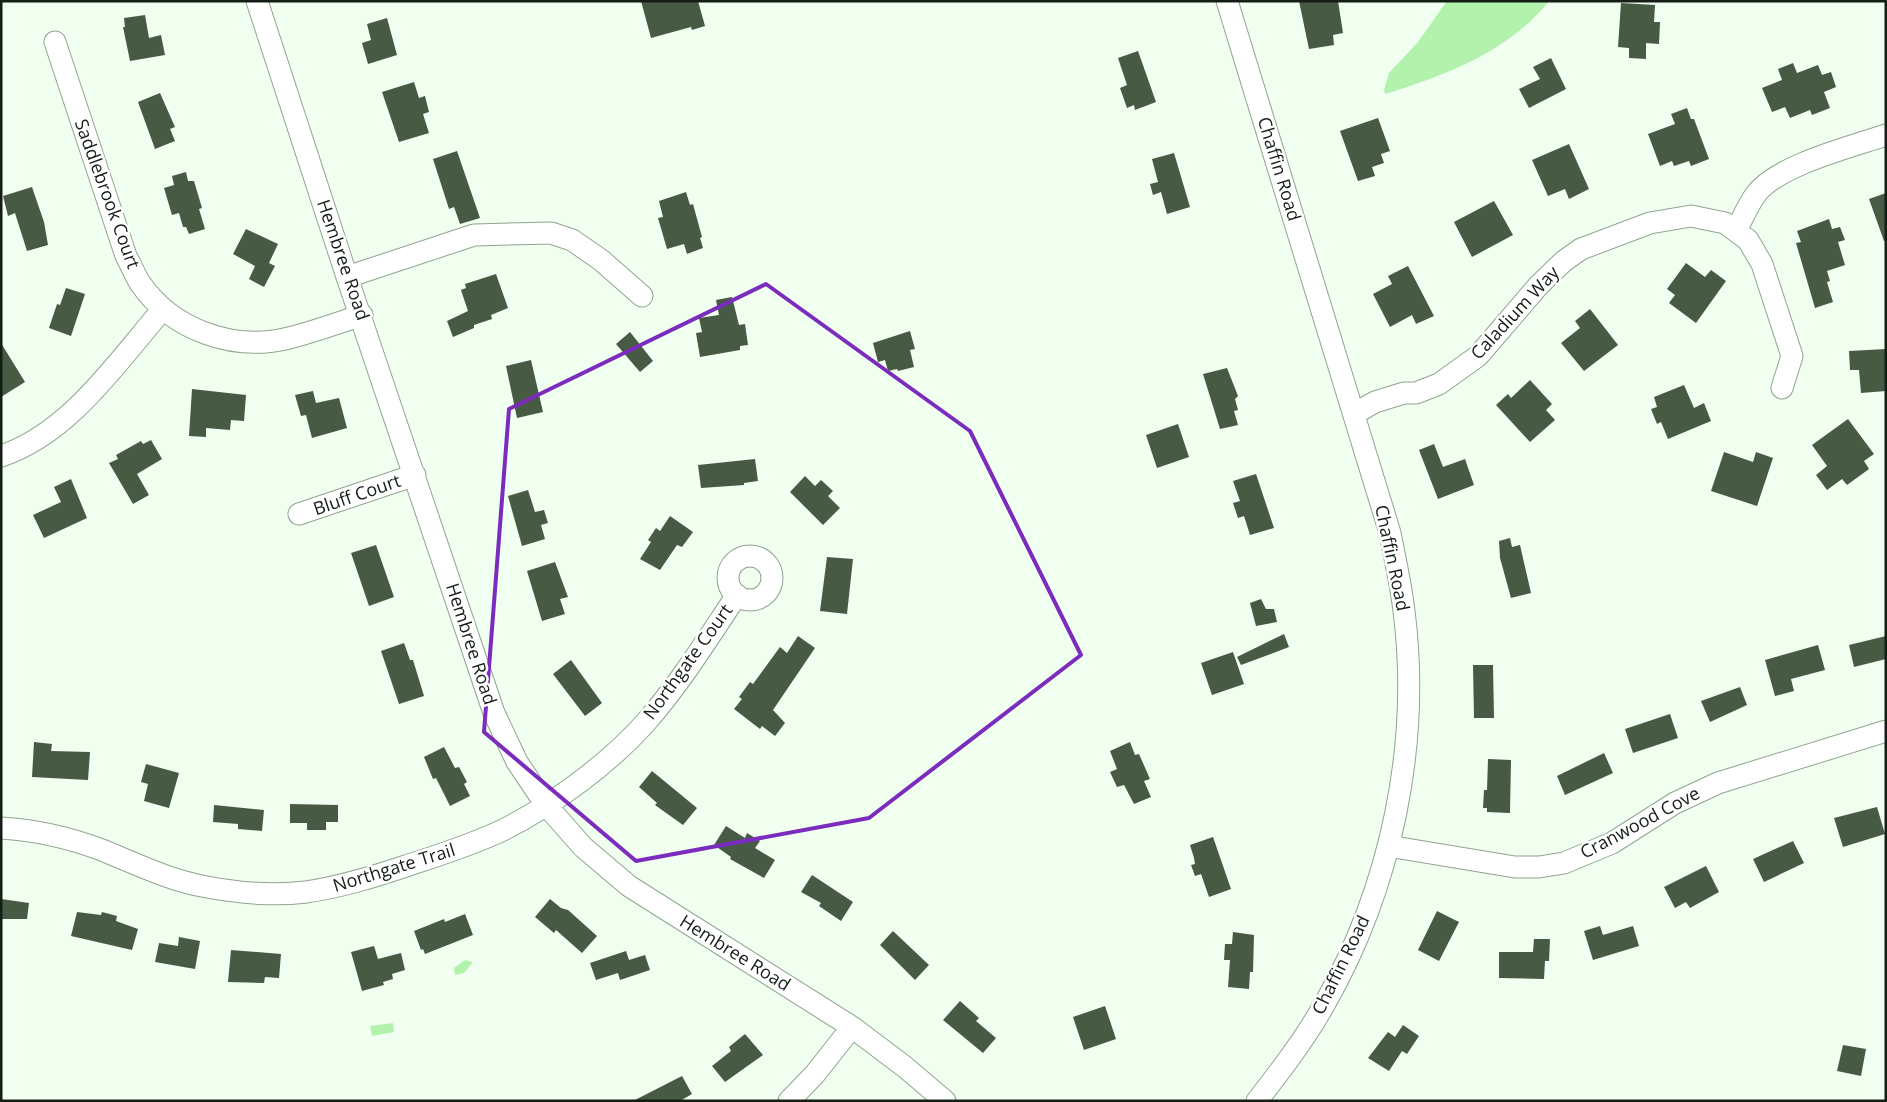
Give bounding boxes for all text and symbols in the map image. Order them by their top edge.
street label: Chaffin Road [1253,114,1307,224]
street label: Saddlebrook Court [70,115,146,272]
street label: Hembree Road [312,196,376,323]
street label: Caladium Way [1465,260,1564,364]
street label: Bluff Court [310,468,404,520]
street label: Chaffin Road [1370,503,1416,613]
street label: Hembree Road [441,580,503,707]
street label: Northgate Court [637,599,737,724]
street label: Cranwood Cove [1575,780,1704,864]
street label: Northgate Trail [330,837,458,897]
street label: Hembree Road [676,909,795,996]
street label: Chaffin Road [1306,911,1374,1018]

